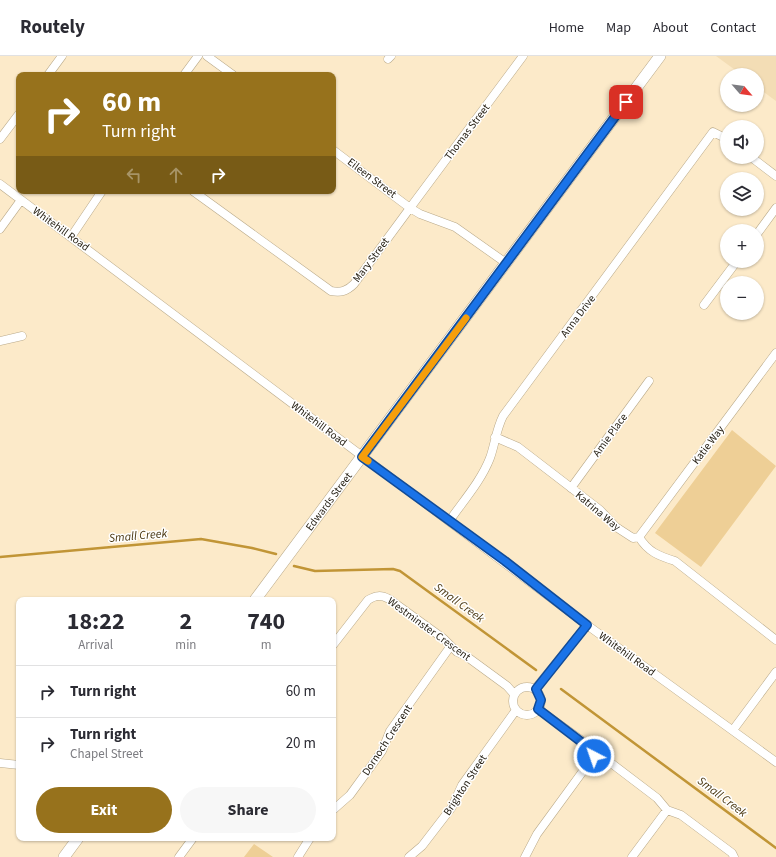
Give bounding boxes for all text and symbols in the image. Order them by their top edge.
text: Routely [20,14,85,41]
text: Home [549,18,584,38]
text: Map [606,18,631,38]
text: About [653,18,688,38]
text: Contact [710,18,756,38]
north arrow [720,68,764,112]
map controls [720,68,764,320]
text: 60 m [102,82,161,122]
pin [609,85,643,119]
icon: right [36,88,88,140]
icon: arrive [615,91,637,113]
street label: Thomas Street [441,101,493,163]
text: Turn right [102,119,176,144]
button: sound [720,120,764,164]
street label: Eileen Street [344,155,400,202]
icon: left [123,164,145,186]
icon: ahead [165,164,187,186]
icon: right [207,164,229,186]
button: layers [720,172,764,216]
street label: Whitehill Road [30,203,92,255]
button: + [720,224,764,268]
street label: Mary Street [349,234,393,285]
button: − [720,276,764,320]
street label: Anna Drive [557,291,599,340]
street label: Whitehill Road [288,398,350,450]
street label: Amie Place [589,410,631,460]
street label: Katie Way [688,423,728,467]
street label: Edwards Street [302,469,355,534]
street label: Katrina Way [572,488,624,534]
water label: Small Creek [108,525,168,547]
water label: Small Creek [430,579,488,627]
street label: Westminster Crescent [384,594,474,664]
text: 18:22 [67,604,125,639]
text: 2 [180,604,192,639]
text: 740 [247,604,285,639]
street label: Whitehill Road [596,628,658,680]
text: Arrival [78,636,113,654]
text: min [175,636,196,654]
text: m [261,636,272,654]
icon: right [36,681,58,703]
text: Turn right [70,681,136,702]
text: 60 m [286,681,316,702]
street label: Dornoch Crescent [358,701,416,778]
text: Turn right [70,724,136,745]
icon: right [36,733,58,755]
text: 20 m [286,733,316,754]
position arrow [573,735,615,777]
text: Chapel Street [70,745,143,763]
street label: Brighton Street [440,751,490,818]
water label: Small Creek [694,773,751,821]
button: Exit [36,787,172,833]
button: Share [180,787,316,833]

